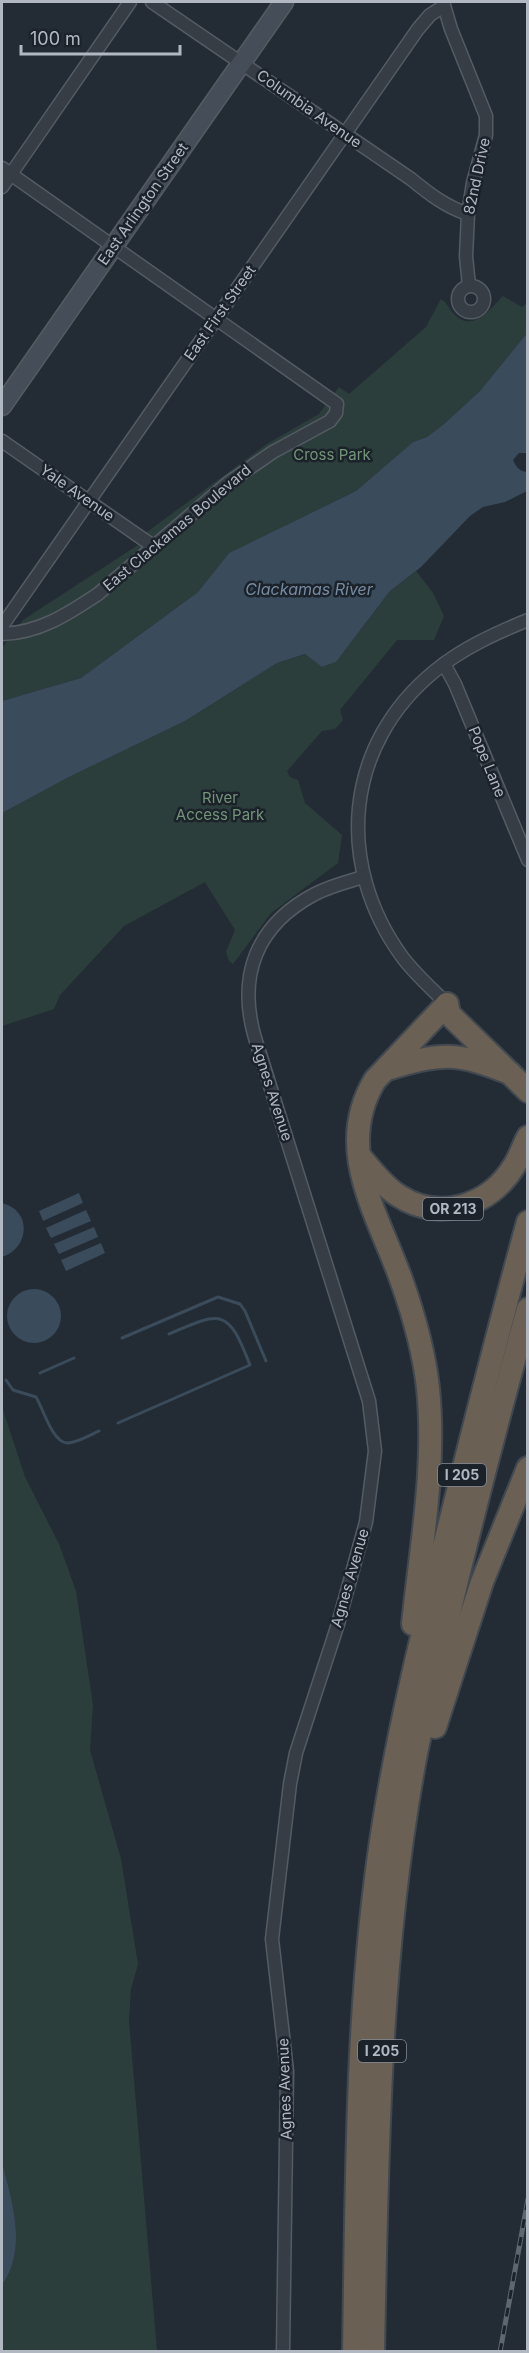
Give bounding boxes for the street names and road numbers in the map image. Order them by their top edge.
street label: Columbia Avenue [253,65,365,152]
street label: 82nd Drive [459,136,494,216]
street label: East Arlington Street [93,139,192,269]
street label: East First Street [180,261,260,364]
street label: Yale Avenue [36,460,118,525]
street label: East Clackamas Boulevard [99,460,255,595]
street label: Pope Lane [465,723,510,800]
street label: Agnes Avenue [248,1040,297,1143]
road number: OR 213 [423,1198,483,1220]
road number: I 205 [438,1464,486,1486]
street label: Agnes Avenue [326,1526,373,1629]
street label: Agnes Avenue [273,2038,296,2140]
road number: I 205 [358,2040,406,2062]

